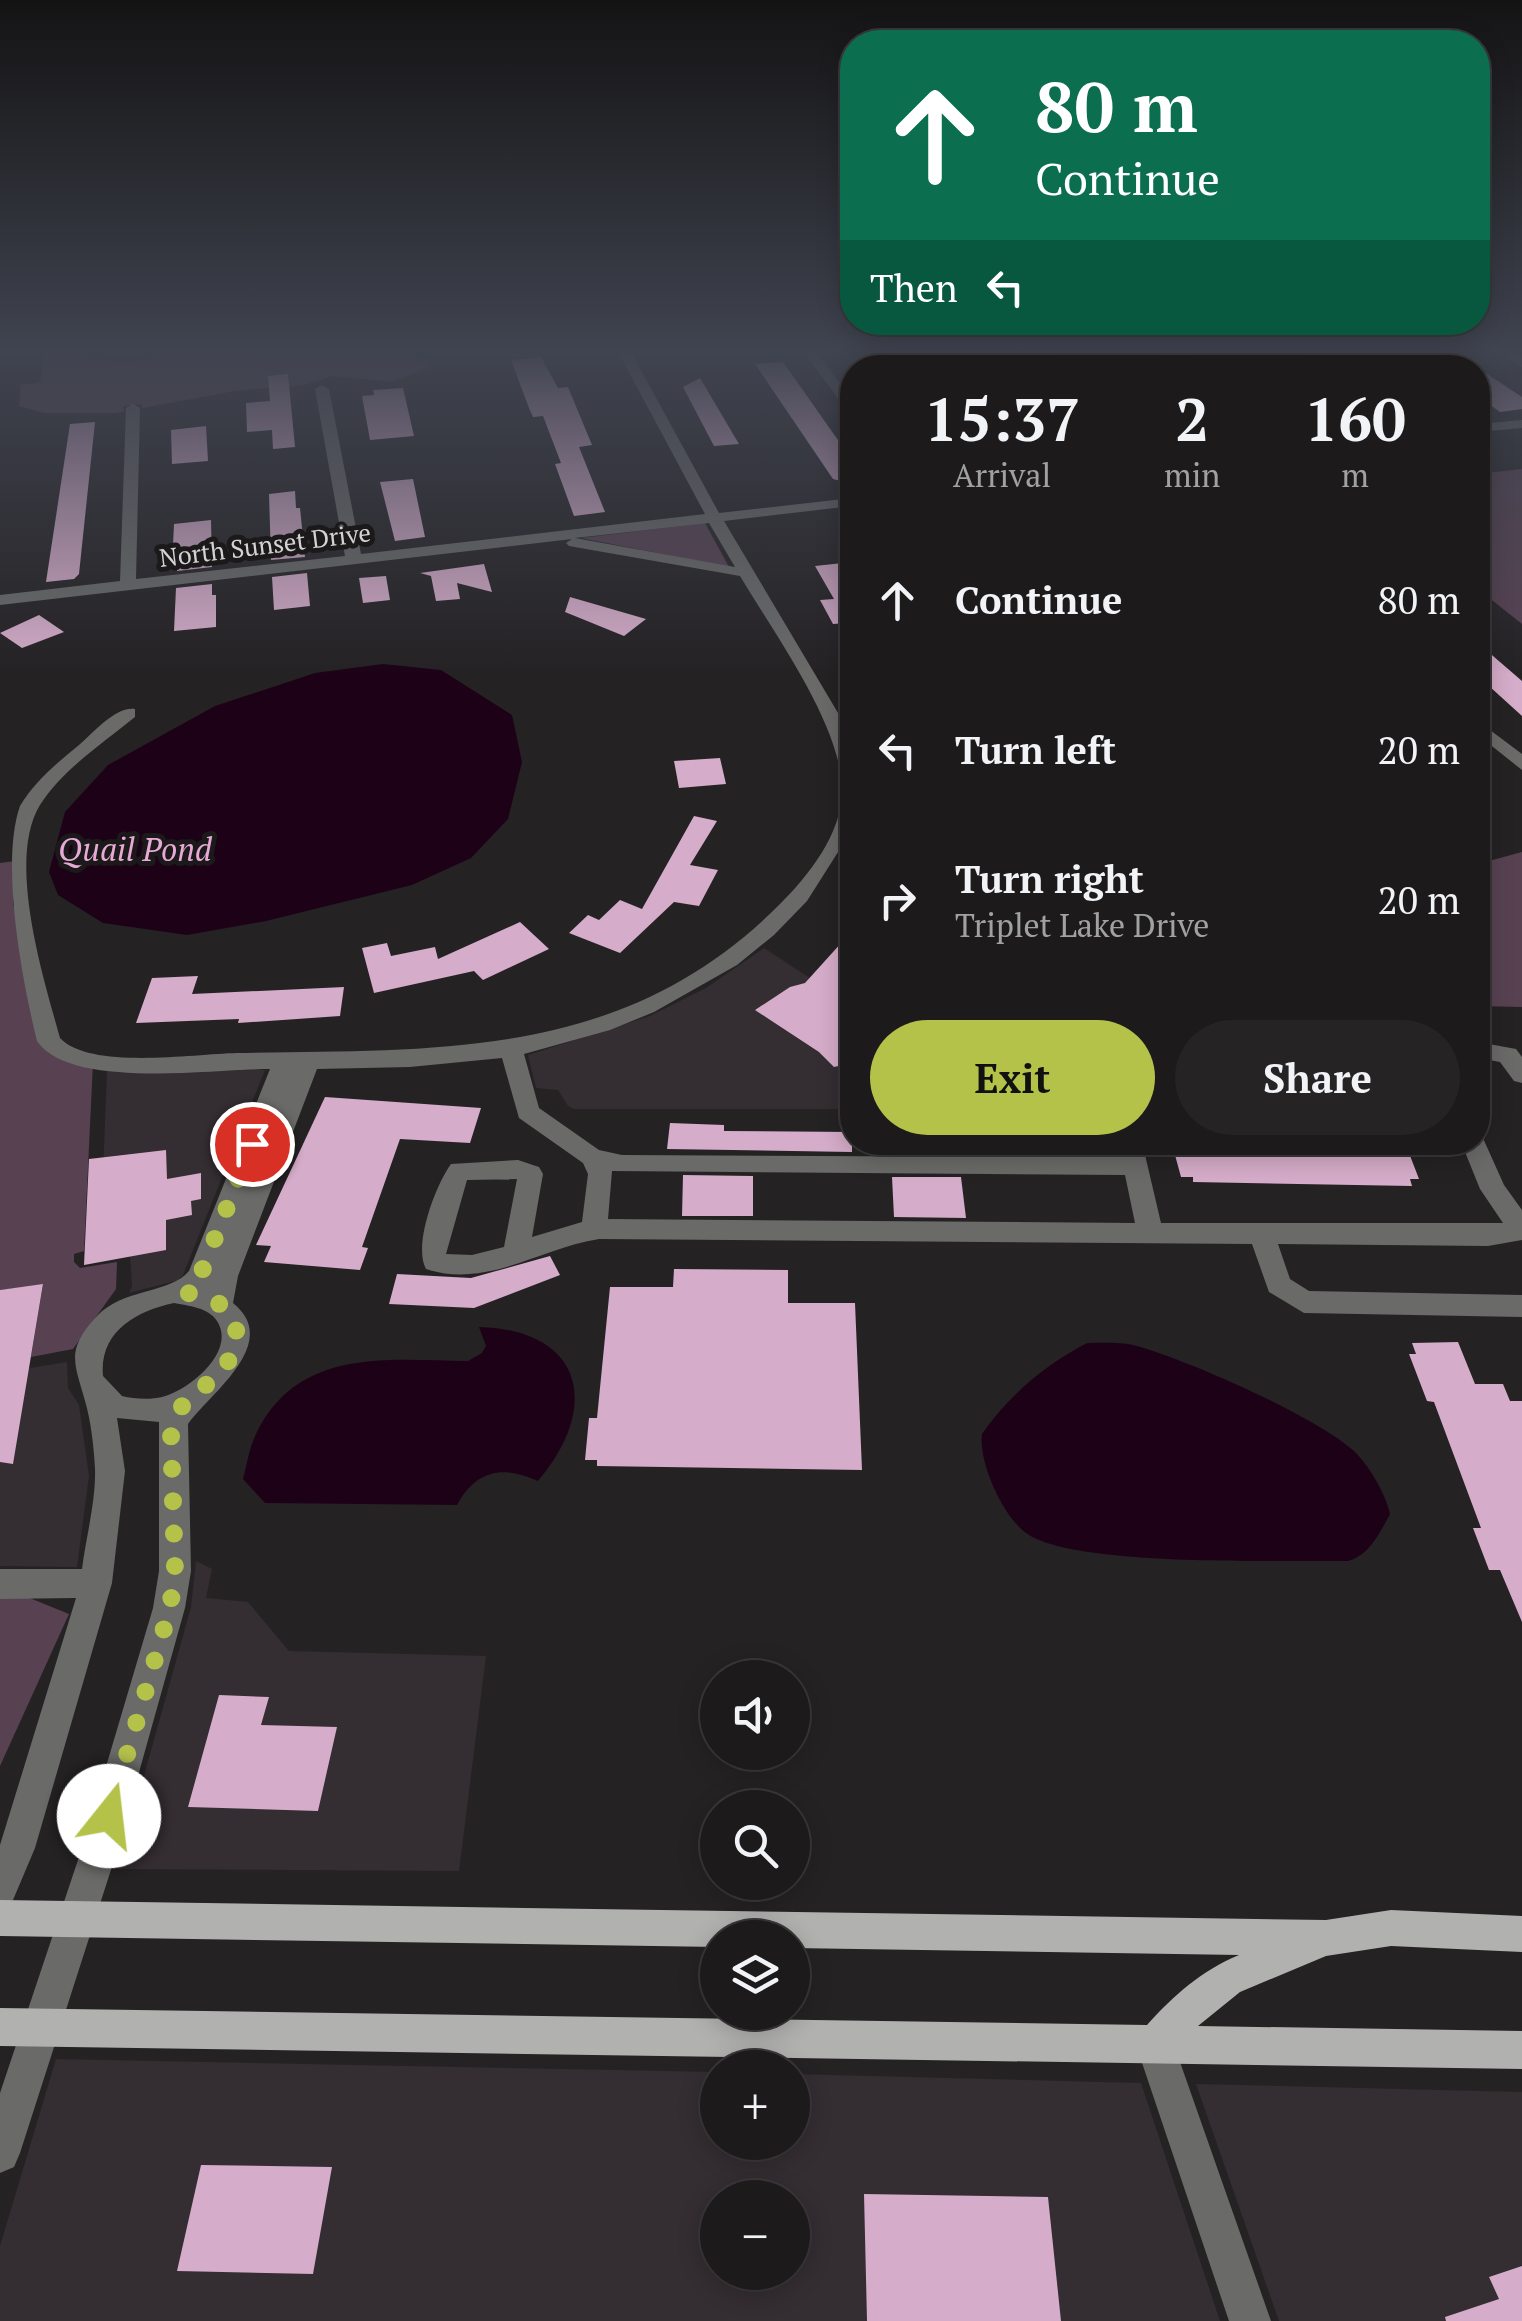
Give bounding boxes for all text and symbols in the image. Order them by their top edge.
text: 80 m [1035,59,1198,152]
icon: ahead [870,70,1000,200]
text: Continue [1035,148,1220,208]
icon: left [978,260,1033,315]
text: Then [870,263,958,313]
text: 15:37 [924,379,1080,458]
text: 2 [1175,379,1209,458]
text: 160 [1304,379,1406,458]
text: Arrival [953,454,1051,496]
text: min [1164,454,1220,496]
text: m [1341,454,1369,496]
street label: North Sunset Drive [157,515,373,574]
icon: ahead [870,573,925,628]
text: Continue [955,575,1122,625]
text: 80 m [1377,575,1460,625]
icon: left [870,723,925,778]
text: Turn left [955,725,1116,775]
text: 20 m [1377,725,1460,775]
water label: Quail Pond [58,828,213,870]
text: Turn right [955,854,1144,904]
icon: right [870,873,925,928]
text: 20 m [1377,875,1460,925]
text: Triplet Lake Drive [955,904,1209,946]
button: Exit [870,1020,1155,1135]
button: Share [1175,1020,1460,1135]
pin [210,1102,295,1187]
icon: arrive [225,1117,280,1172]
map controls [700,1660,810,2290]
button: sound [700,1660,810,1770]
position arrow [57,1764,161,1868]
button: search [700,1790,810,1900]
button: layers [700,1920,810,2030]
button: + [700,2050,810,2160]
button: − [700,2180,810,2290]

